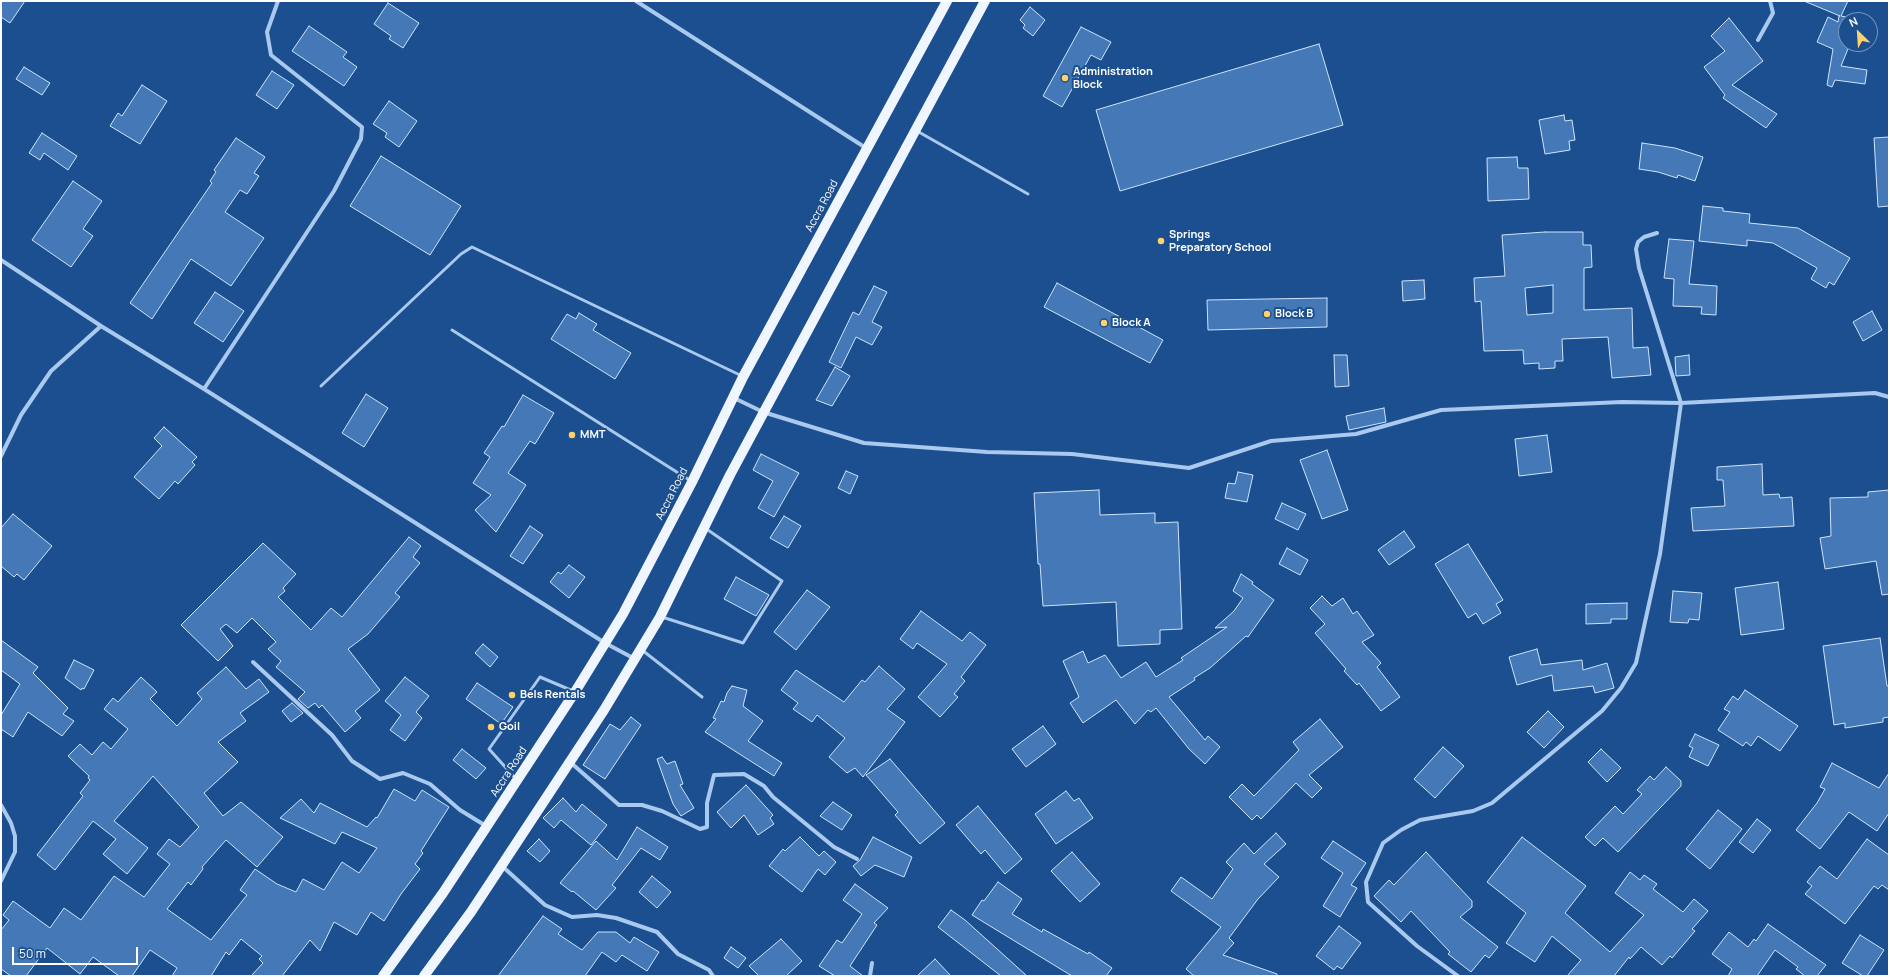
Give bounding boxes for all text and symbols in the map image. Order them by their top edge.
north arrow [1838,12,1878,52]
text: N [1846,13,1860,30]
place label: Administration Block [1073,65,1153,91]
marker: Administration Block [1060,73,1070,83]
street label: Accra Road [803,178,841,234]
place label: Springs Preparatory School [1169,228,1271,254]
marker: Springs Preparatory School [1156,236,1166,246]
place label: Block B [1275,307,1313,321]
marker: Block B [1262,309,1272,319]
place label: Block A [1112,316,1151,330]
marker: Block A [1099,318,1109,328]
place label: MMT [580,428,605,442]
marker: MMT [567,430,577,440]
street label: Accra Road [653,466,691,522]
place label: Bels Rentals [520,688,586,702]
marker: Bels Rentals [507,690,517,700]
place label: Goil [499,720,520,734]
marker: Goil [486,722,496,732]
street label: Accra Road [488,744,530,800]
scale bar [14,939,140,965]
text: 50 m [19,945,46,962]

